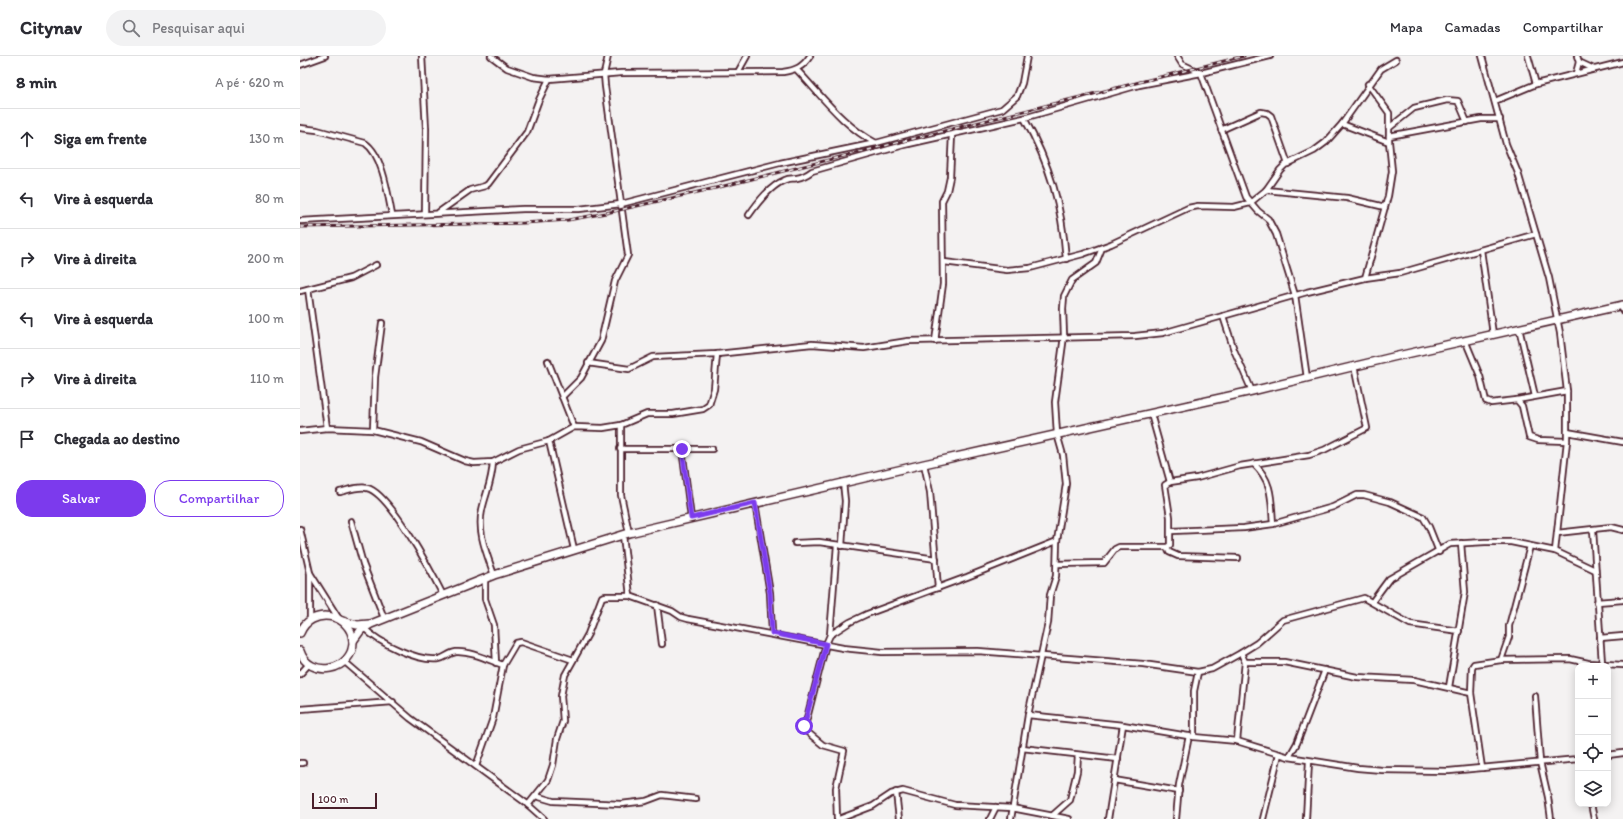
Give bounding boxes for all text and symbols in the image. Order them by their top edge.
search box [106,10,386,46]
text: Citynav [20,16,82,39]
icon: search [120,17,142,39]
text: Pesquisar aqui [152,19,245,37]
text: Mapa [1390,19,1423,36]
text: Camadas [1445,19,1501,36]
text: Compartilhar [1523,19,1603,36]
text: 8 min [16,72,57,92]
text: A pé · 620 m [215,75,284,90]
icon: ahead [16,128,38,150]
text: Siga em frente [54,130,147,148]
text: 130 m [249,131,284,146]
icon: left [16,188,38,210]
text: Vire à esquerda [54,190,153,208]
text: 80 m [255,191,284,206]
icon: right [16,248,38,270]
text: Vire à direita [54,250,137,268]
text: 200 m [247,251,284,266]
icon: left [16,308,38,330]
text: Vire à esquerda [54,310,153,328]
text: 100 m [248,311,284,326]
icon: right [16,368,38,390]
text: Vire à direita [54,370,137,388]
text: 110 m [250,371,284,386]
icon: arrive [16,428,38,450]
text: Chegada ao destino [54,430,180,448]
route end [673,440,691,458]
button: Salvar [16,480,146,517]
button: Compartilhar [154,480,284,517]
map controls [1575,663,1611,807]
button: + [1575,663,1611,699]
button: − [1575,699,1611,735]
route start [795,717,813,735]
button: locate [1575,735,1611,771]
button: layers [1575,771,1611,807]
scale bar [312,791,377,810]
text: 100 m [318,793,348,806]

